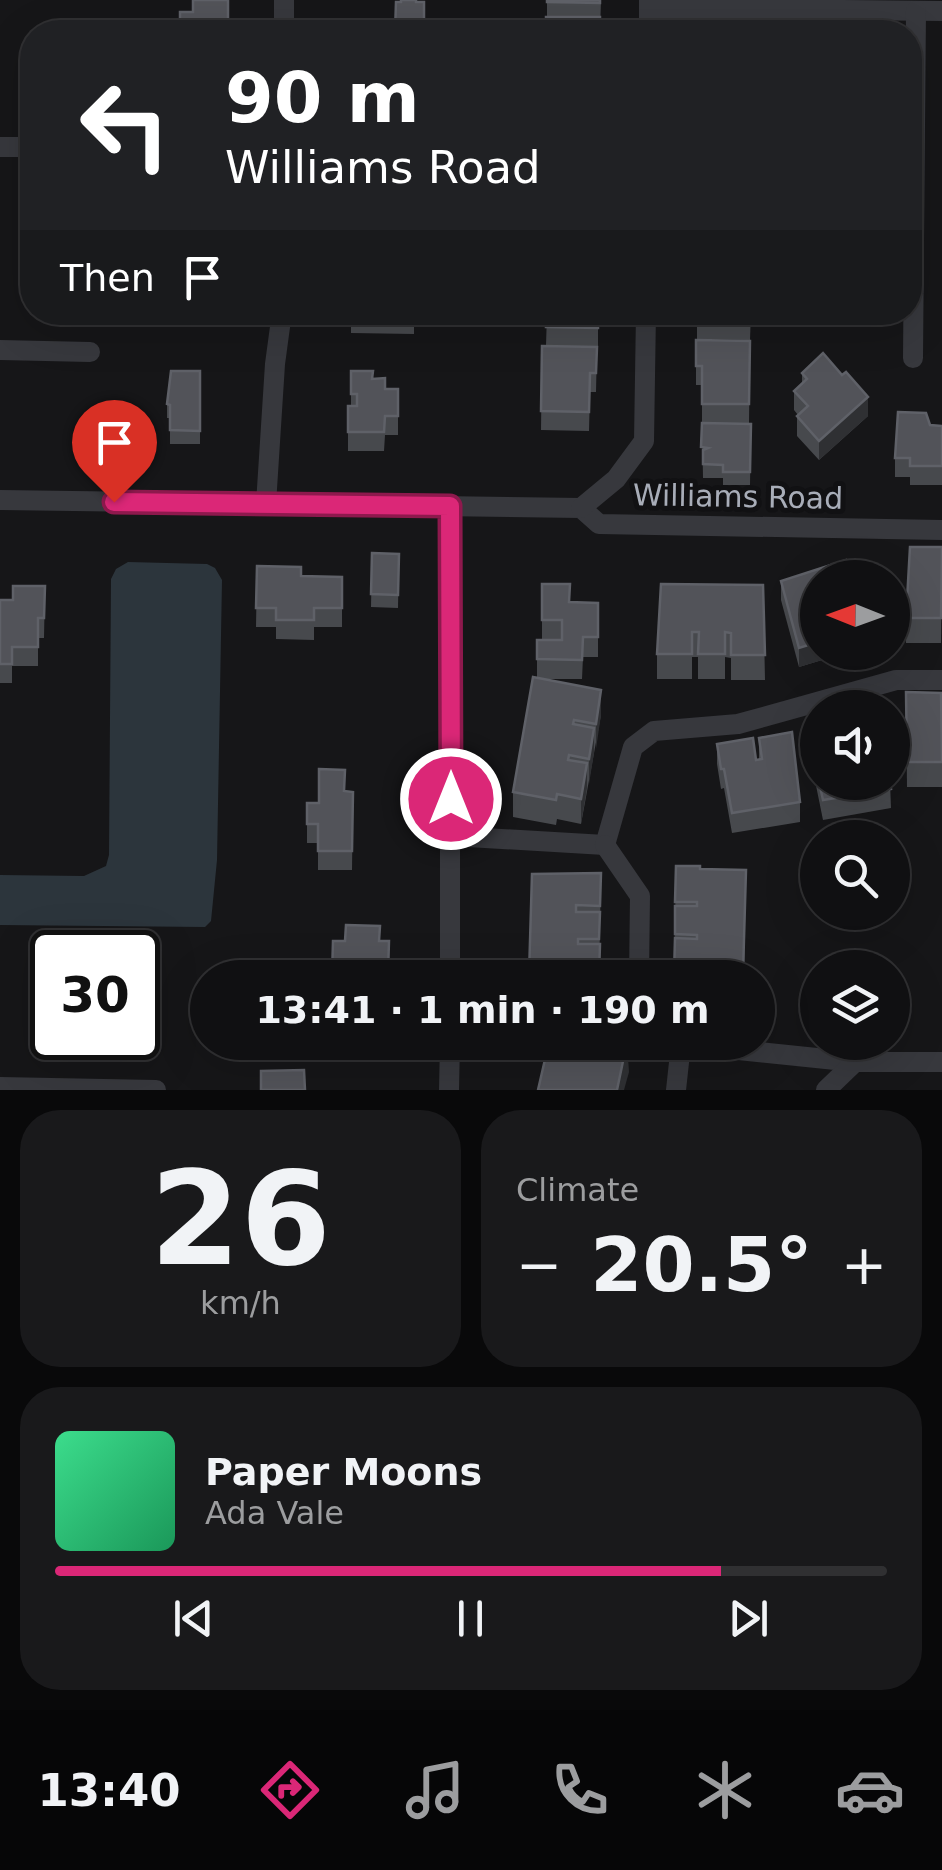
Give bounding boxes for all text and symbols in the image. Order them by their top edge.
text: 90 m [225,57,420,139]
icon: left [60,60,190,190]
text: Williams Road [225,141,541,194]
icon: arrive [175,250,230,305]
text: Then [60,256,155,300]
pin [72,400,157,503]
icon: arrive [87,415,142,470]
street label: Williams Road [633,477,844,516]
north arrow [800,560,910,670]
map controls [800,560,910,1060]
button: sound [800,690,910,800]
position arrow [399,747,503,851]
button: search [800,820,910,930]
speed limit sign: 30 [30,930,160,1060]
button: layers [800,950,910,1060]
text: 13:41 · 1 min · 190 m [255,988,710,1032]
text: 26 [150,1143,331,1295]
text: Climate [516,1171,639,1209]
text: 20.5° [590,1221,813,1309]
text: − [516,1233,562,1297]
text: + [841,1233,887,1297]
text: km/h [200,1284,281,1322]
text: Paper Moons [205,1450,482,1494]
text: Ada Vale [205,1494,344,1532]
icon: previous [166,1591,221,1646]
icon: pause [443,1591,498,1646]
icon: next [721,1591,776,1646]
icon: directions [255,1755,325,1825]
icon: music [400,1755,470,1825]
icon: phone [545,1755,615,1825]
icon: climate [690,1755,760,1825]
icon: car [835,1755,905,1825]
text: 13:40 [37,1764,181,1817]

